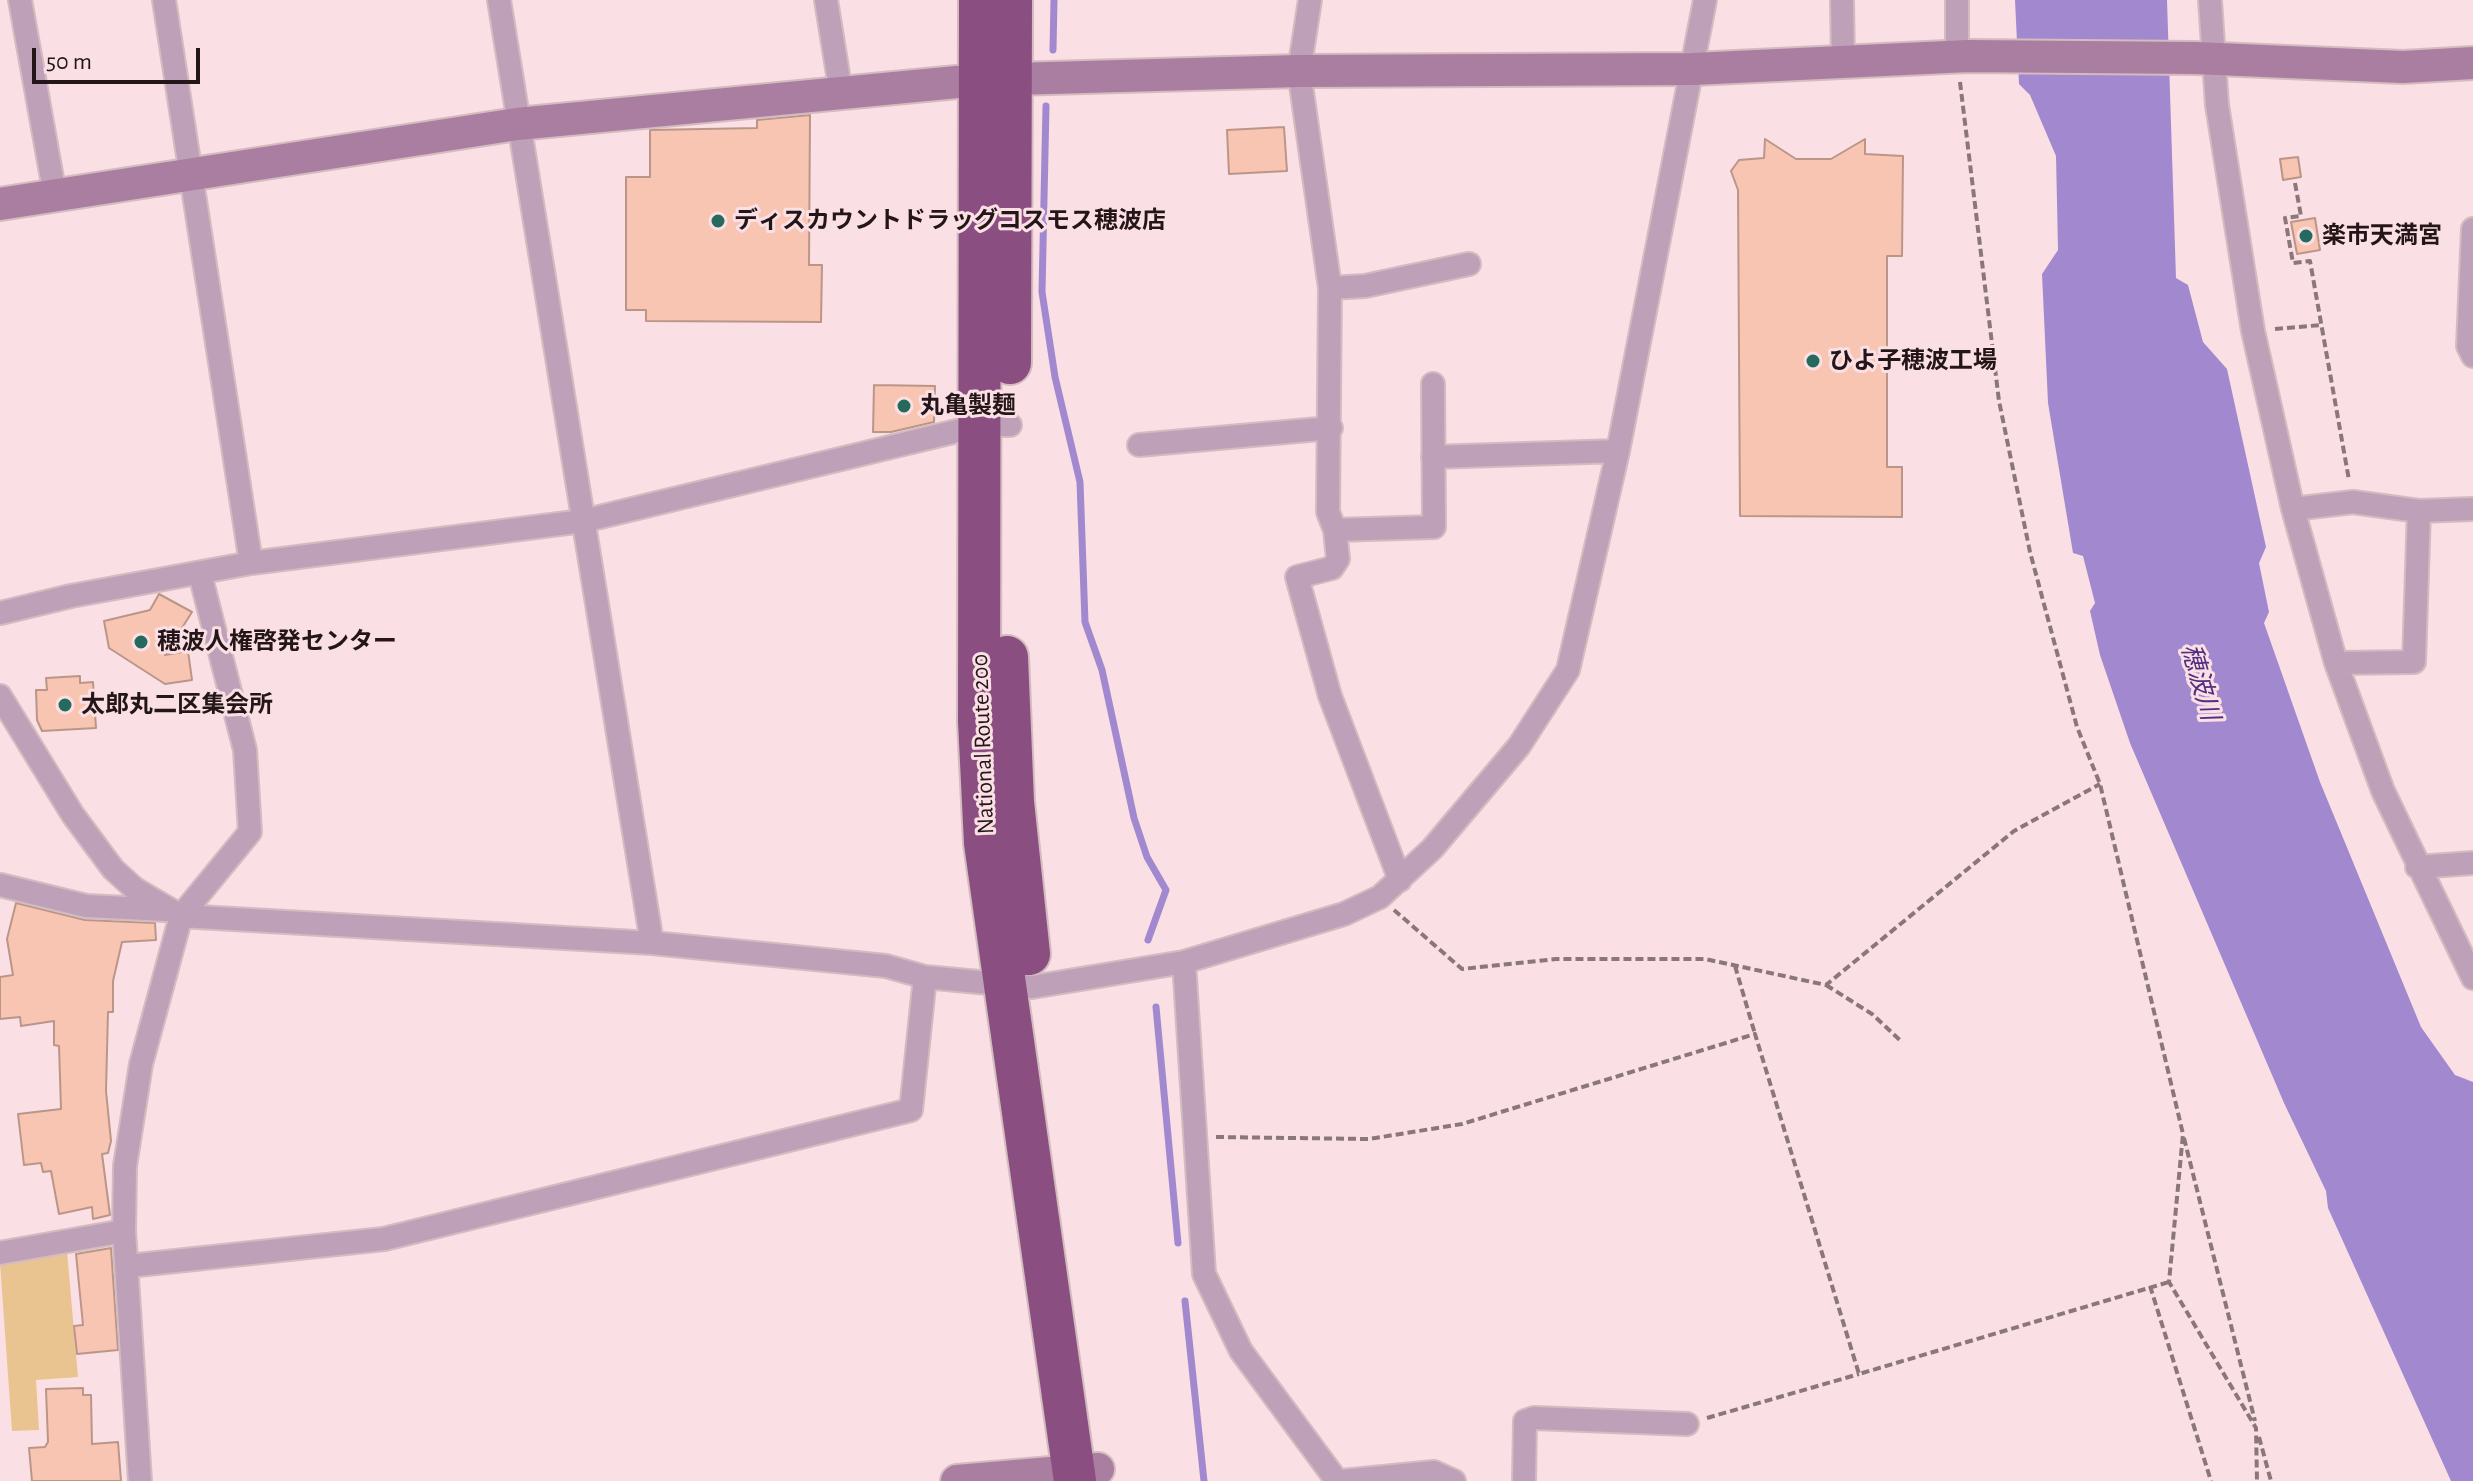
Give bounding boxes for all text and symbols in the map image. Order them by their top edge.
scale bar [36,32,204,82]
text: 50 m [46,50,92,74]
place label: ディスカウントドラッグコスモス穂波店 [734,207,1166,235]
marker: ディスカウントドラッグコスモス穂波店 [709,212,727,230]
place label: 楽市天満宮 [2322,222,2442,250]
marker: 楽市天満宮 [2297,227,2315,245]
place label: ひよ子穂波工場 [1829,347,1997,375]
marker: ひよ子穂波工場 [1804,352,1822,370]
place label: 丸亀製麺 [920,392,1016,420]
marker: 丸亀製麺 [895,397,913,415]
place label: 穂波人権啓発センター [157,628,397,656]
marker: 穂波人権啓発センター [132,633,150,651]
water label: 穂波川 [2174,640,2226,724]
street label: National Route 200 [965,653,1001,835]
place label: 太郎丸二区集会所 [81,691,273,719]
marker: 太郎丸二区集会所 [56,696,74,714]

